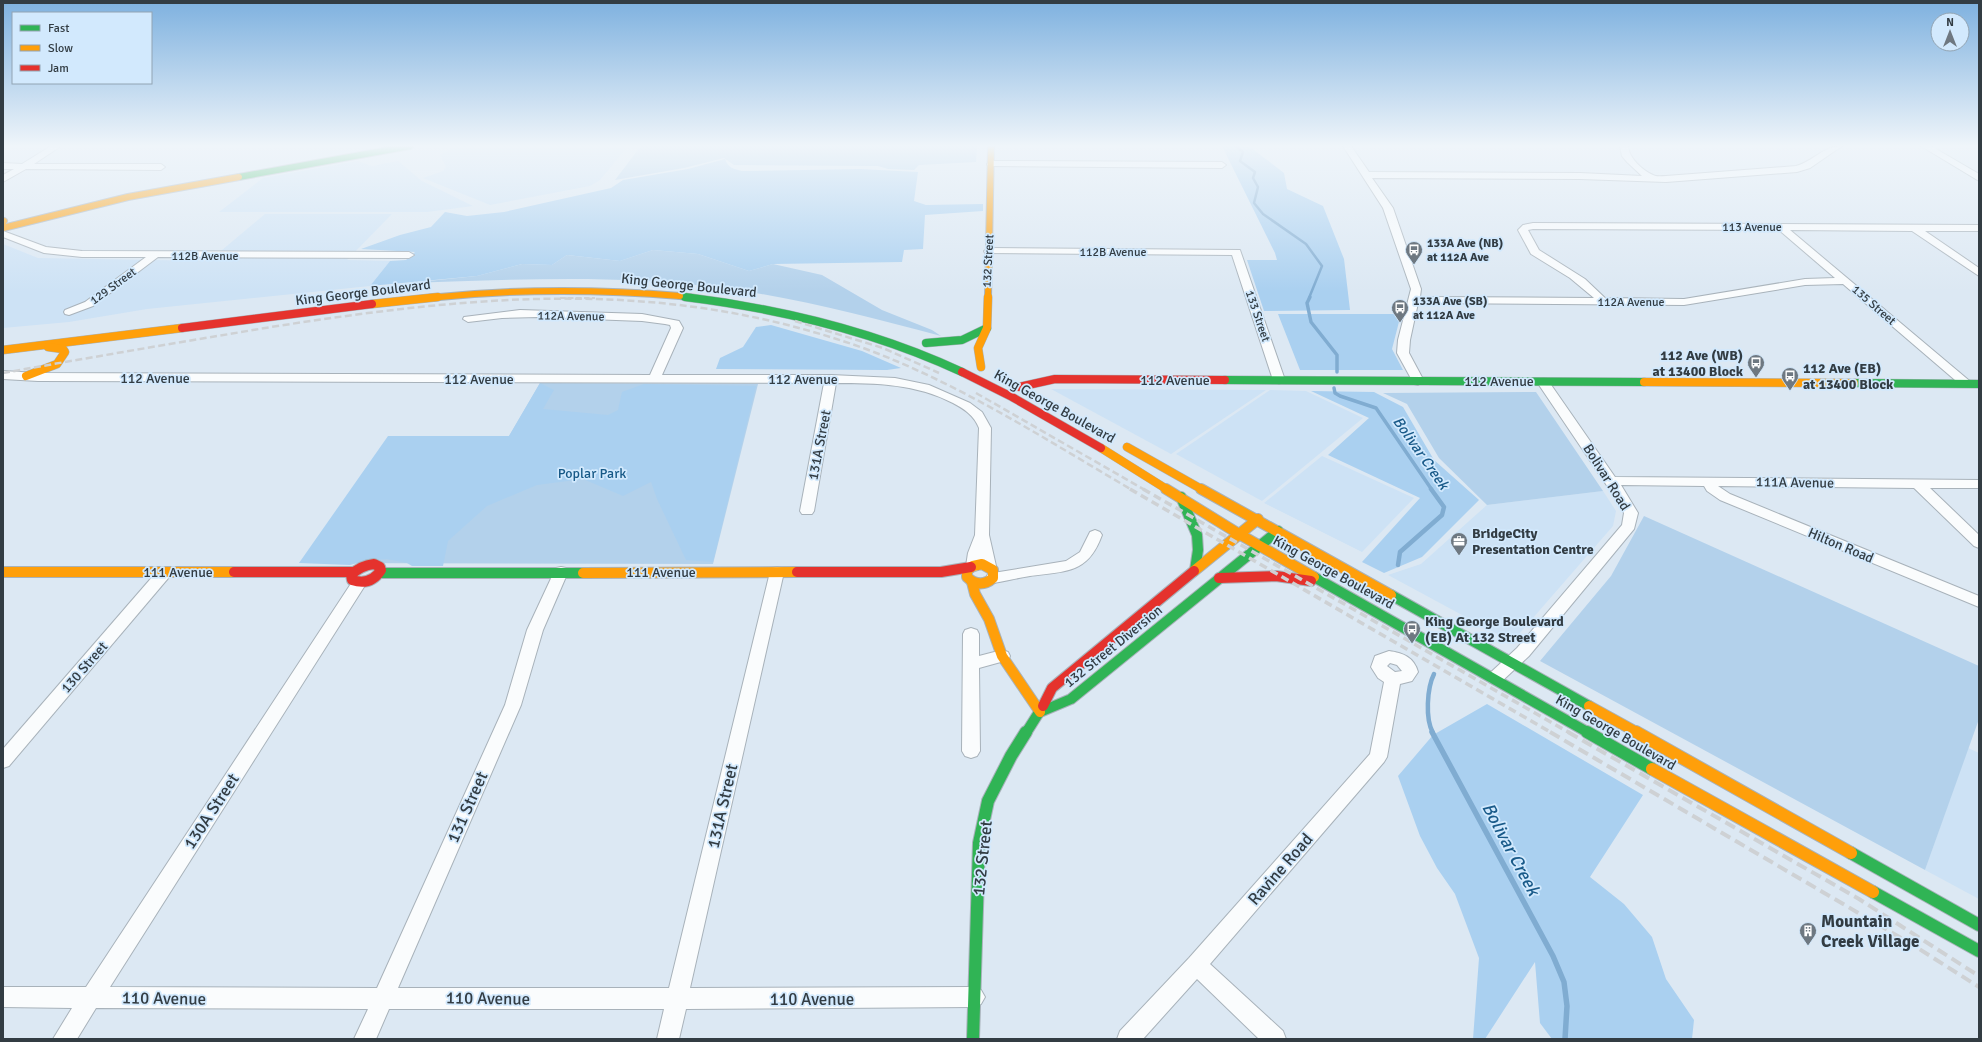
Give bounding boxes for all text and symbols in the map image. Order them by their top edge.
legend [12,12,152,84]
north arrow [1930,12,1970,52]
text: N [1946,16,1954,29]
text: Fast [48,21,69,36]
text: Slow [48,41,73,56]
text: Jam [48,61,69,76]
street label: 113 Avenue [1722,220,1782,235]
street label: 132 Street [980,234,997,288]
place label: 133A Ave (NB) at 112A Ave [1427,236,1503,265]
bus stop icon: 133A Ave (NB) at 112A Ave [1404,240,1424,265]
street label: 112B Avenue [1080,245,1146,260]
street label: 112B Avenue [172,249,238,264]
street label: 129 Street [87,265,139,308]
street label: King George Boulevard [620,270,758,301]
street label: King George Boulevard [294,276,432,309]
street label: 135 Street [1849,282,1899,329]
street label: 133 Street [1242,288,1273,344]
place label: 133A Ave (SB) at 112A Ave [1413,294,1487,323]
street label: 112A Avenue [1598,295,1664,310]
bus stop icon: 133A Ave (SB) at 112A Ave [1390,298,1410,323]
street label: 112A Avenue [537,308,605,325]
place label: 112 Ave (WB) at 13400 Block [1653,347,1744,380]
bus stop icon: 112 Ave (WB) at 13400 Block [1746,353,1766,378]
place label: 112 Ave (EB) at 13400 Block [1803,360,1894,393]
street label: King George Boulevard [991,366,1118,447]
bus stop icon: 112 Ave (EB) at 13400 Block [1780,366,1800,391]
street label: 112 Avenue [120,370,190,387]
street label: 112 Avenue [444,371,514,388]
street label: 112 Avenue [768,371,838,388]
street label: 112 Avenue [1140,372,1210,389]
street label: 112 Avenue [1464,373,1534,390]
street label: 131A Street [804,409,835,481]
water label: Bolivar Creek [1389,413,1454,494]
street label: Bolivar Road [1579,441,1634,514]
park label: Poplar Park [558,465,626,482]
street label: 111A Avenue [1756,473,1834,492]
street label: Hilton Road [1805,524,1876,567]
place label: BridgeCity Presentation Centre [1472,525,1594,558]
office icon: BridgeCity Presentation Centre [1449,531,1469,556]
street label: King George Boulevard [1270,532,1397,613]
street label: 111 Avenue [143,564,213,581]
street label: 111 Avenue [626,564,696,581]
street label: 132 Street Diversion [1061,602,1166,691]
place label: King George Boulevard (EB) At 132 Street [1425,613,1564,646]
bus stop icon: King George Boulevard (EB) At 132 Street [1402,619,1422,644]
street label: 130 Street [58,638,111,696]
street label: King George Boulevard [1553,691,1679,774]
street label: 131A Street [703,762,742,850]
street label: 131 Street [442,768,492,846]
street label: 130A Street [179,769,244,853]
water label: Bolivar Creek [1477,799,1546,901]
street label: 132 Street [968,819,997,897]
street label: Ravine Road [1243,829,1317,910]
place label: Mountain Creek Village [1821,911,1920,952]
building icon: Mountain Creek Village [1798,921,1818,946]
street label: 110 Avenue [122,987,206,1010]
street label: 110 Avenue [446,987,530,1010]
street label: 110 Avenue [770,989,854,1010]

